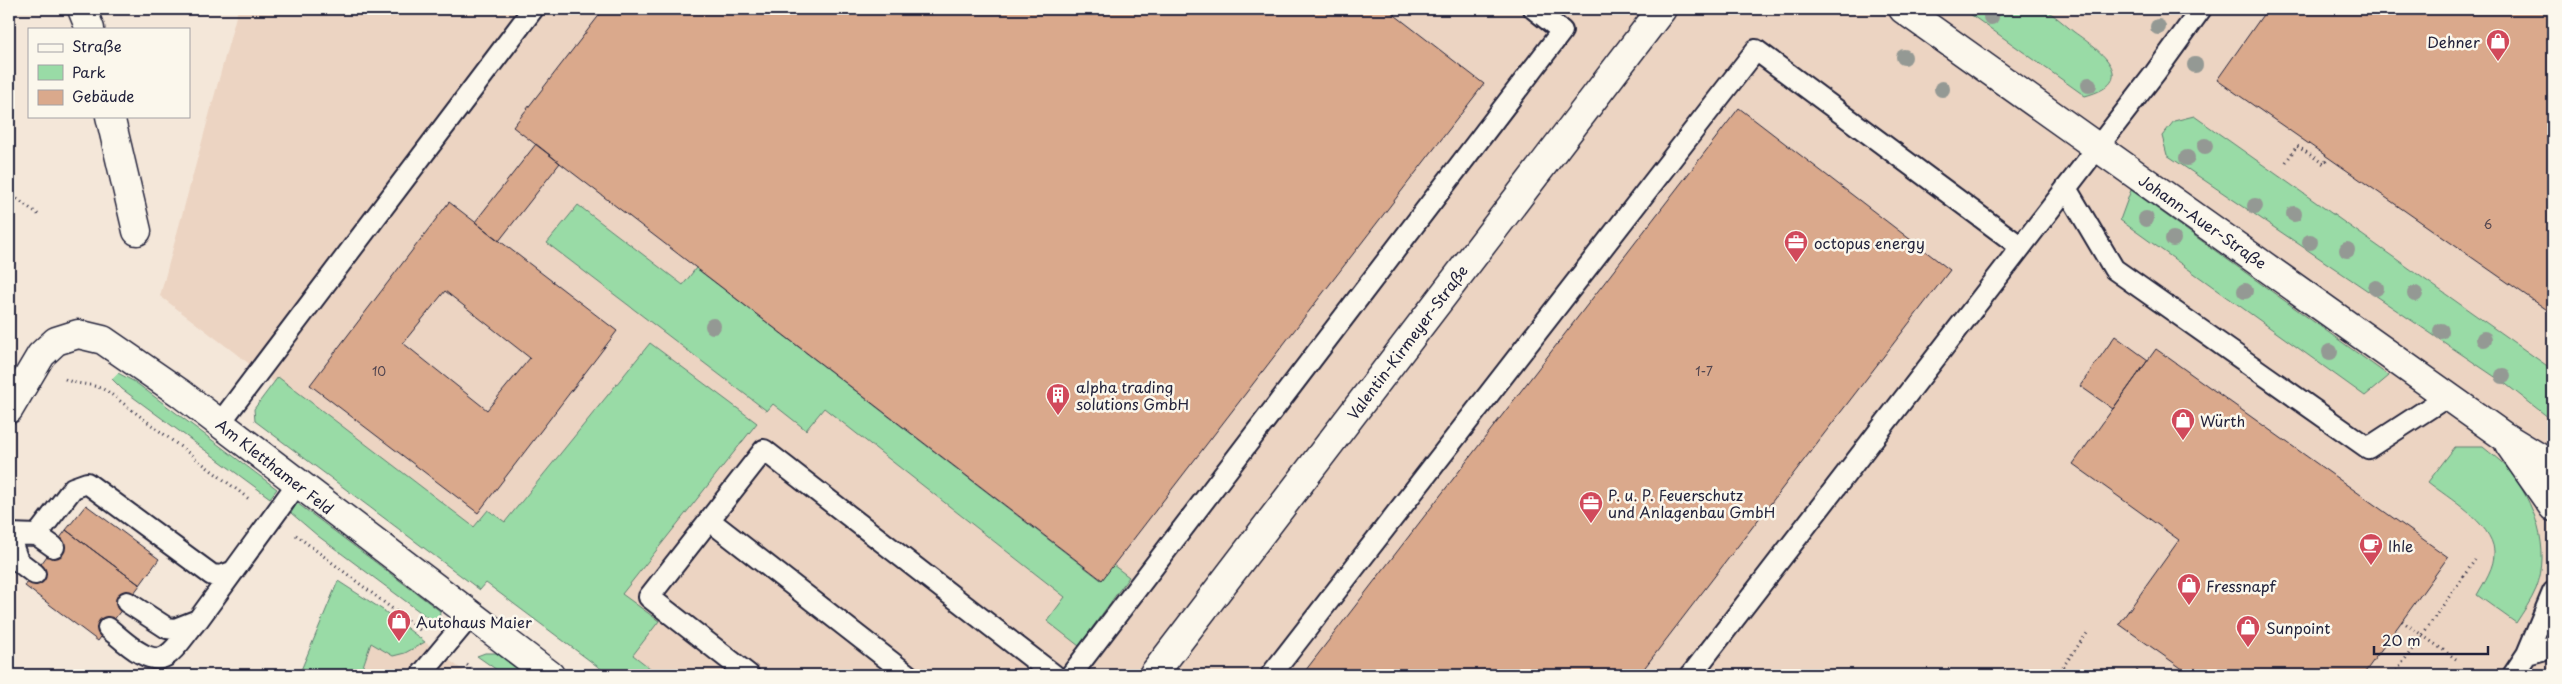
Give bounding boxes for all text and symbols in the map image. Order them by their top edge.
legend [28,28,190,118]
shop icon: Dehner [2485,28,2511,62]
place label: Dehner [2427,30,2480,53]
text: Straße [72,34,122,57]
text: Park [72,60,106,83]
text: Gebäude [72,84,134,107]
street label: Johann-Auer-Straße [2134,168,2272,274]
house number: 6 [2484,215,2492,233]
office icon: octopus energy [1783,229,1809,263]
place label: octopus energy [1814,231,1925,254]
street label: Valentin-Kirmeyer-Straße [1341,260,1473,424]
house number: 10 [372,362,386,380]
house number: 1-7 [1695,362,1713,380]
place label: alpha trading solutions GmbH [1076,375,1189,415]
building icon: alpha trading solutions GmbH [1045,382,1071,416]
shop icon: Würth [2170,407,2196,441]
place label: Würth [2200,409,2245,432]
street label: Am Kletthamer Feld [211,413,339,519]
place label: P. u. P. Feuerschutz und Anlagenbau GmbH [1608,483,1775,523]
office icon: P. u. P. Feuerschutz und Anlagenbau GmbH [1578,490,1604,524]
cafe icon: Ihle [2358,532,2384,566]
place label: Ihle [2388,534,2414,557]
shop icon: Fressnapf [2176,572,2202,606]
place label: Fressnapf [2206,574,2276,597]
shop icon: Autohaus Maier [386,608,412,642]
place label: Autohaus Maier [416,610,532,633]
shop icon: Sunpoint [2235,614,2261,648]
place label: Sunpoint [2266,616,2330,639]
scale bar [2374,624,2488,656]
text: 20 m [2382,628,2421,651]

